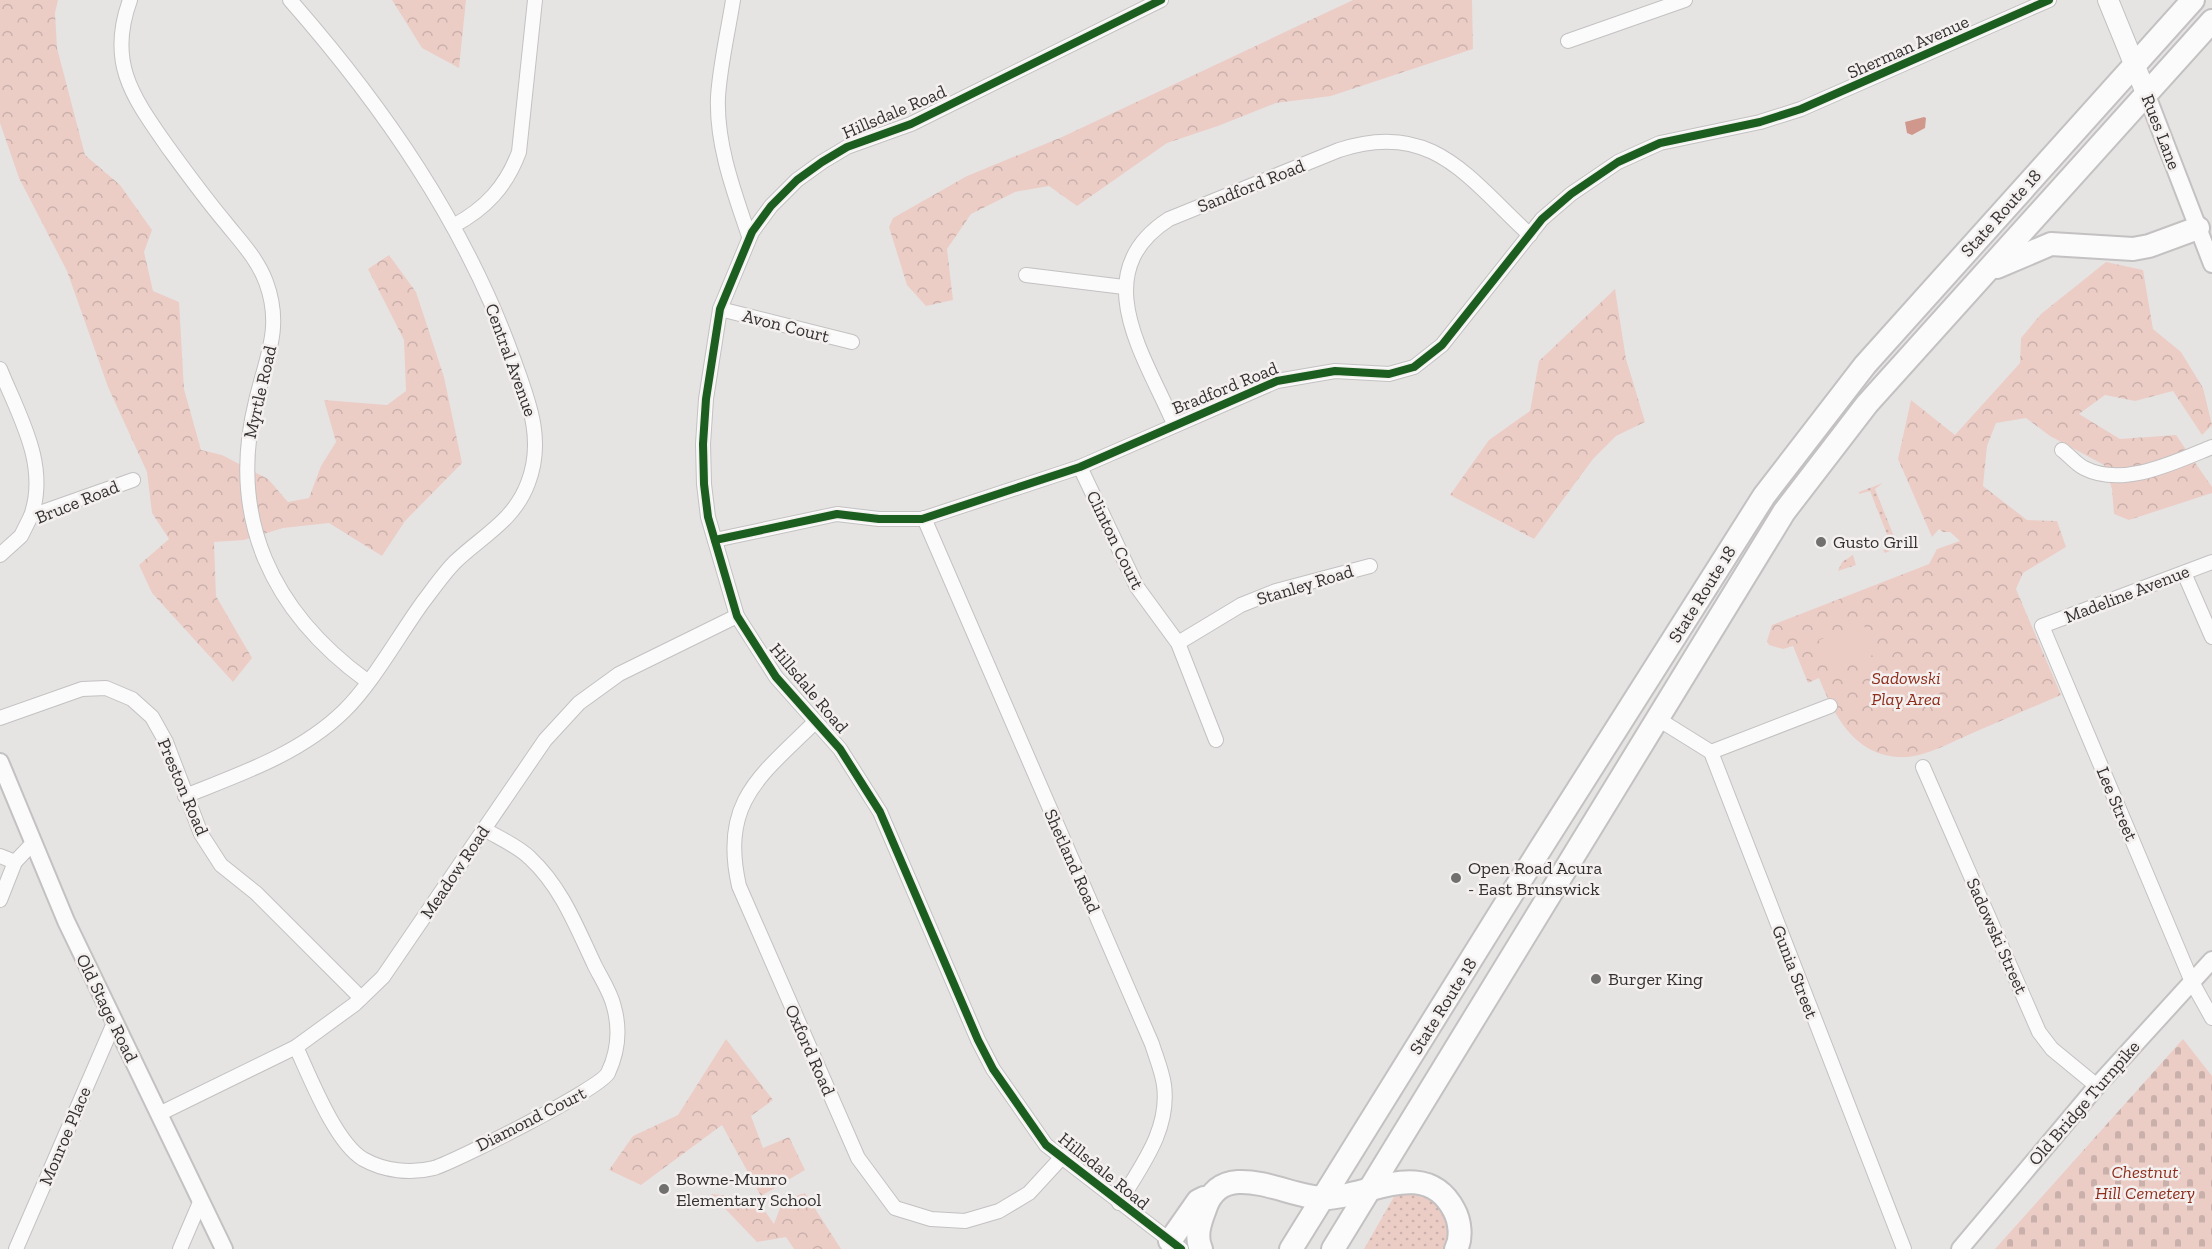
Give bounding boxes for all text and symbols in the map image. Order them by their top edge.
street label: Sherman Avenue [1844,10,1972,84]
street label: Hillsdale Road [839,80,949,144]
street label: Rues Lane [2137,91,2185,173]
street label: Sandford Road [1194,154,1308,217]
street label: State Route 18 [1956,165,2046,261]
street label: Central Avenue [480,300,542,420]
street label: Avon Court [740,305,832,347]
street label: Myrtle Road [239,343,281,441]
street label: Bradford Road [1169,357,1281,419]
street label: Bruce Road [32,475,122,529]
street label: Clinton Court [1082,487,1149,593]
place label: Gusto Grill [1833,531,1918,553]
marker: Gusto Grill [1814,535,1828,549]
street label: State Route 18 [1663,541,1741,647]
street label: Stanley Road [1254,560,1356,610]
street label: Madeline Avenue [2061,560,2193,628]
street label: Hillsdale Road [765,639,853,738]
park label: Sadowski Play Area [1871,667,1941,710]
street label: Preston Road [153,735,213,839]
street label: Lee Street [2092,764,2143,845]
street label: Shetland Road [1039,806,1105,916]
street label: Meadow Road [416,821,494,923]
place label: Open Road Acura - East Brunswick [1468,857,1603,900]
marker: Open Road Acura - East Brunswick [1449,871,1463,885]
street label: Sadowski Street [1962,875,2033,998]
street label: Gunia Street [1767,922,1823,1022]
street label: Old Stage Road [71,950,143,1066]
street label: State Route 18 [1404,953,1482,1059]
place label: Burger King [1608,968,1703,990]
marker: Burger King [1589,972,1603,986]
street label: Oxford Road [780,1001,840,1099]
street label: Old Bridge Turnpike [2024,1036,2144,1170]
street label: Diamond Court [472,1082,590,1156]
street label: Monroe Place [34,1083,96,1189]
street label: Hillsdale Road [1054,1128,1154,1214]
park label: Chestnut Hill Cemetery [2095,1161,2195,1204]
place label: Bowne-Munro Elementary School [676,1168,821,1211]
marker: Bowne-Munro Elementary School [657,1182,671,1196]

